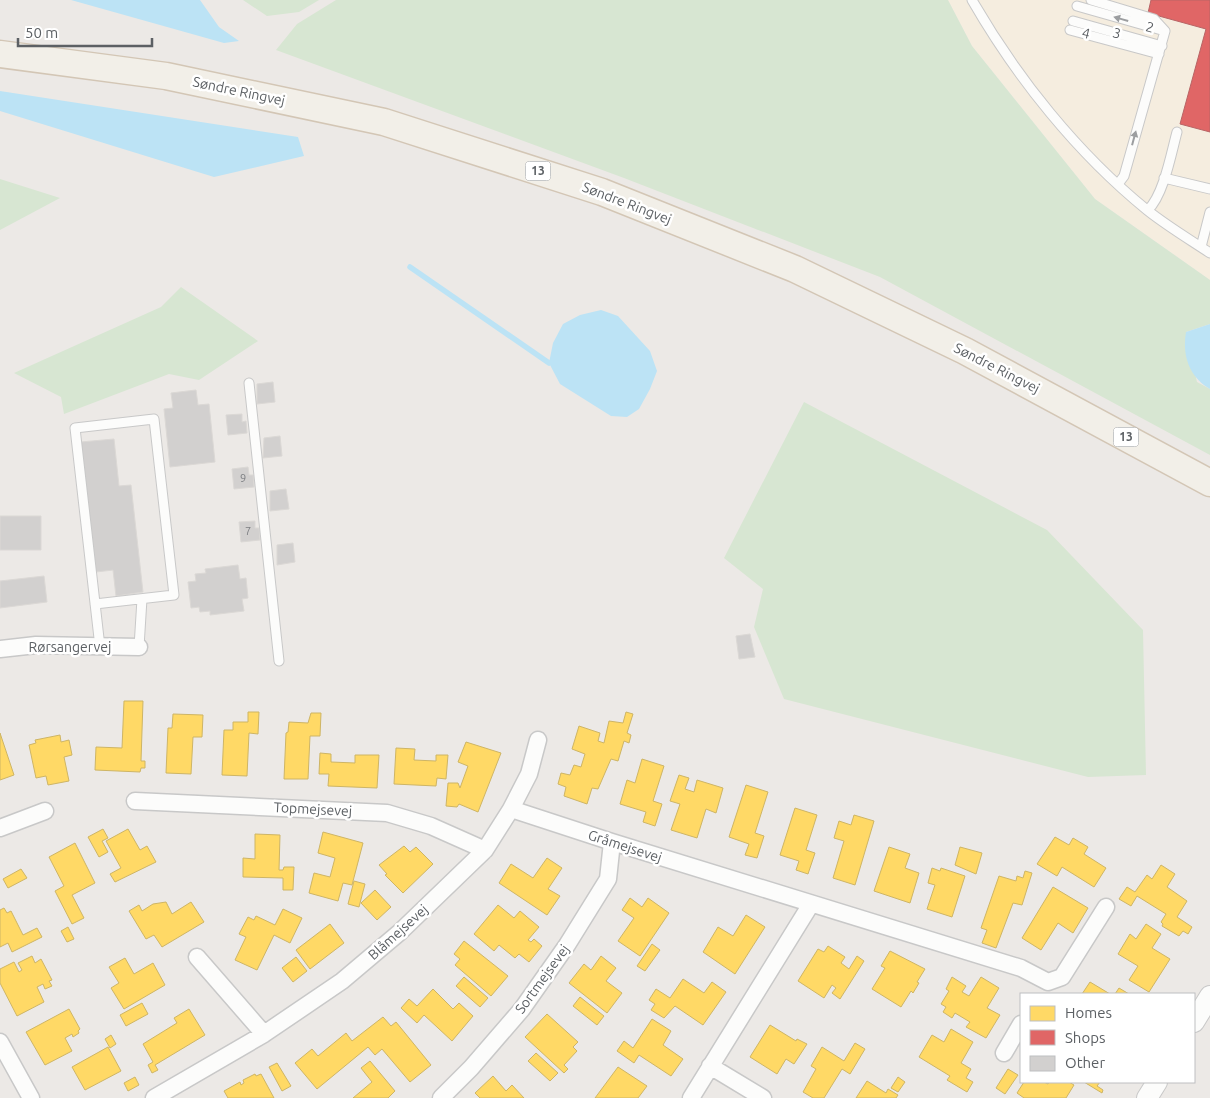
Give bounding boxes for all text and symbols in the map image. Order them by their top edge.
one-way arrow [1114,14,1129,22]
scale bar [18,15,151,47]
street label: 2 [1144,18,1156,36]
text: 50 m [25,24,58,41]
street label: 4 [1080,24,1092,42]
street label: 3 [1111,24,1123,42]
street label: Søndre Ringvej [191,73,287,109]
one-way arrow [1130,131,1138,146]
road number: 13 [526,162,550,180]
street label: Søndre Ringvej [580,179,674,227]
street label: Søndre Ringvej [951,340,1043,396]
road number: 13 [1114,428,1138,447]
house number: 9 [240,472,246,484]
house number: 7 [245,525,251,537]
street label: Rørsangervej [29,639,111,655]
street label: Topmejsevej [273,799,353,819]
street label: Gråmejsevej [586,827,664,865]
street label: Blåmejsevej [365,901,431,963]
street label: Sortmejsevej [512,941,572,1017]
legend [1020,993,1195,1083]
text: Homes [1065,1004,1112,1021]
text: Shops [1065,1029,1106,1046]
text: Other [1065,1054,1105,1071]

